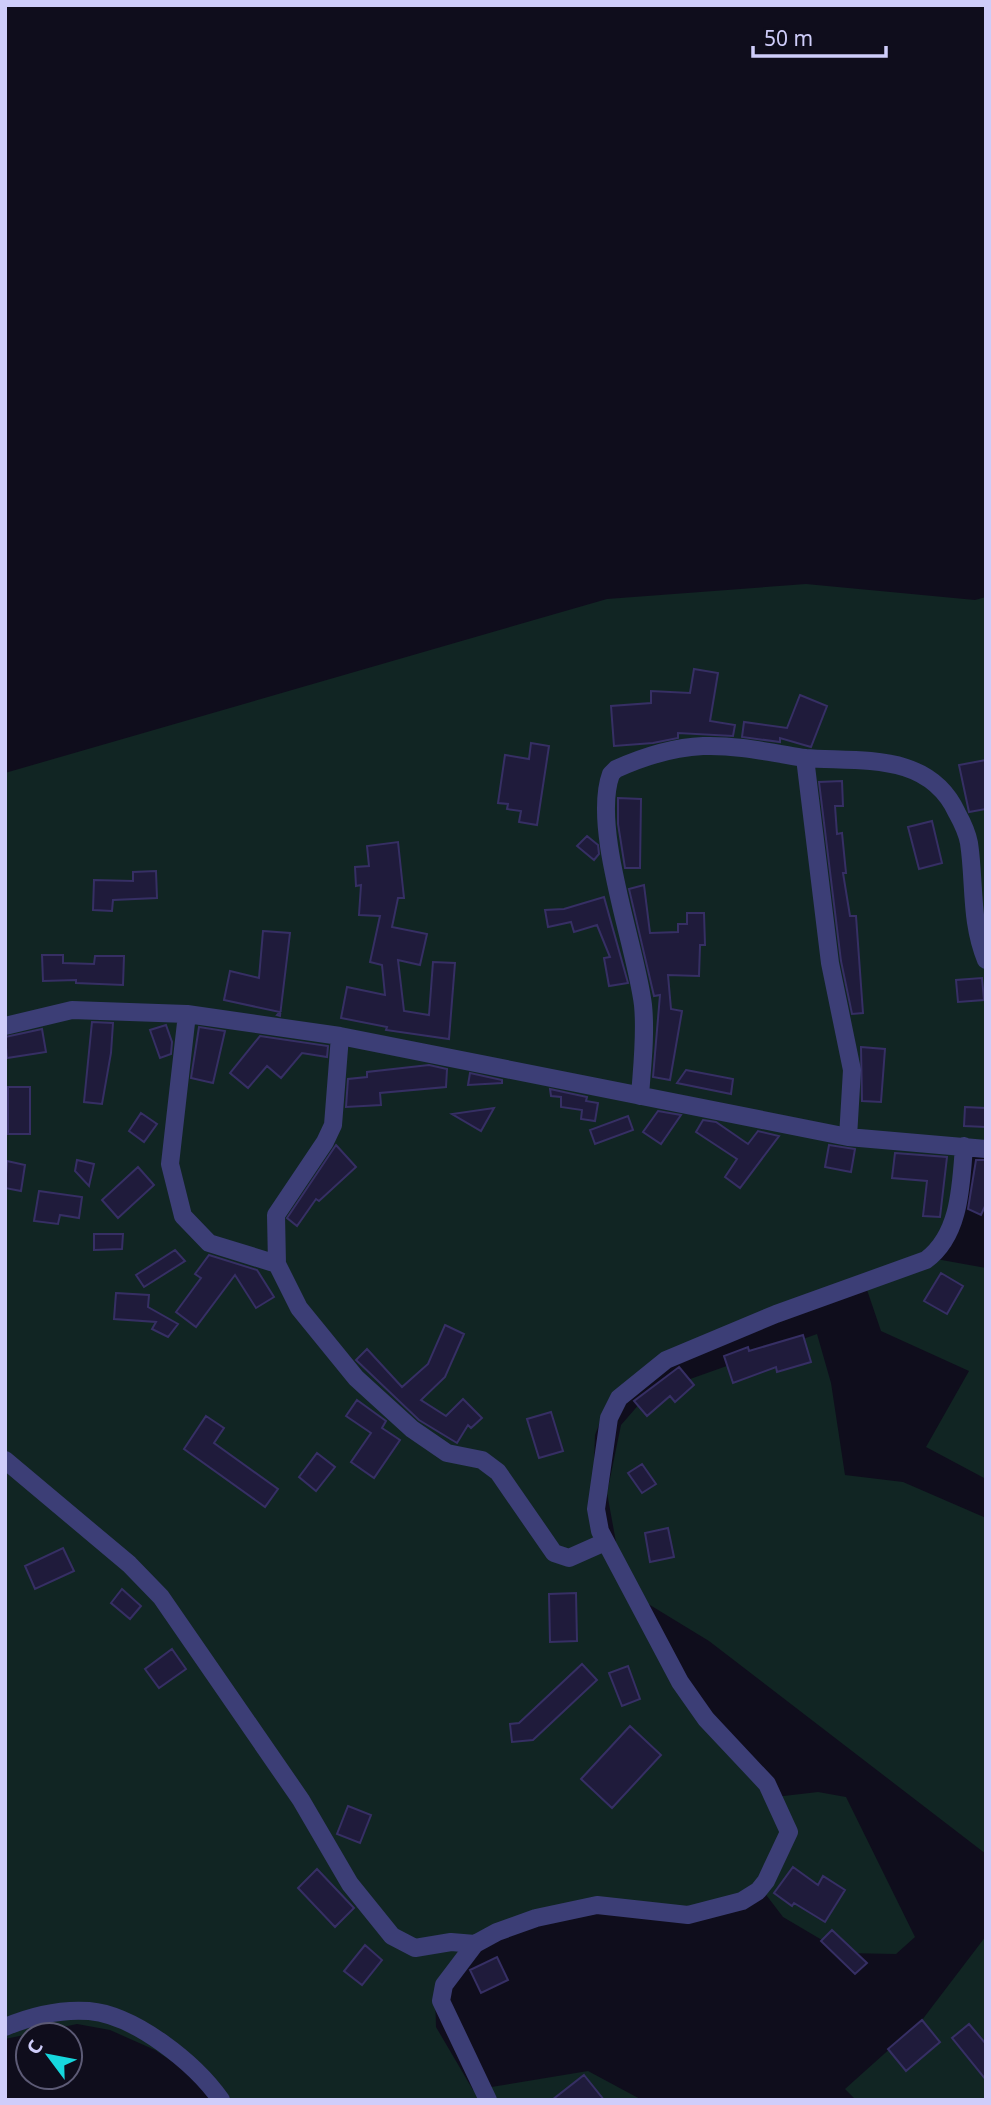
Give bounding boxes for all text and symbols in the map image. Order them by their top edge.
scale bar [753,14,886,58]
text: 50 m [764,24,813,52]
north arrow [14,2021,84,2091]
text: С [20,2035,49,2059]

